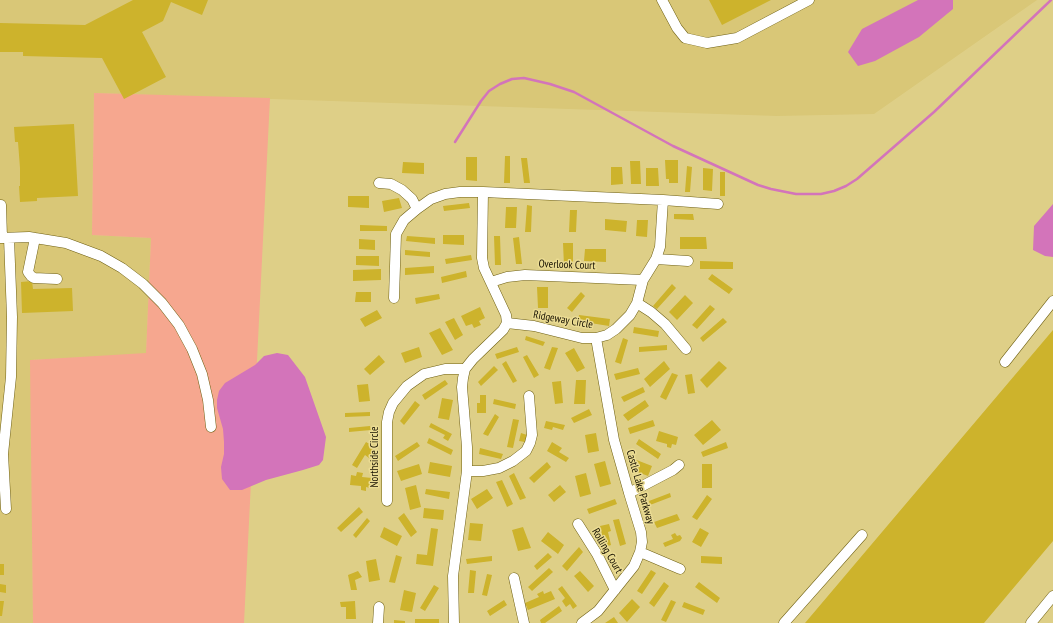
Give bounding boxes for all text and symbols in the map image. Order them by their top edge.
street label: Overlook Court [538,257,596,273]
street label: Ridgeway Circle [532,308,594,332]
street label: Northside Circle [368,426,382,488]
street label: Castle Lake Parkway [623,448,657,526]
street label: Rolling Court [589,526,625,576]

